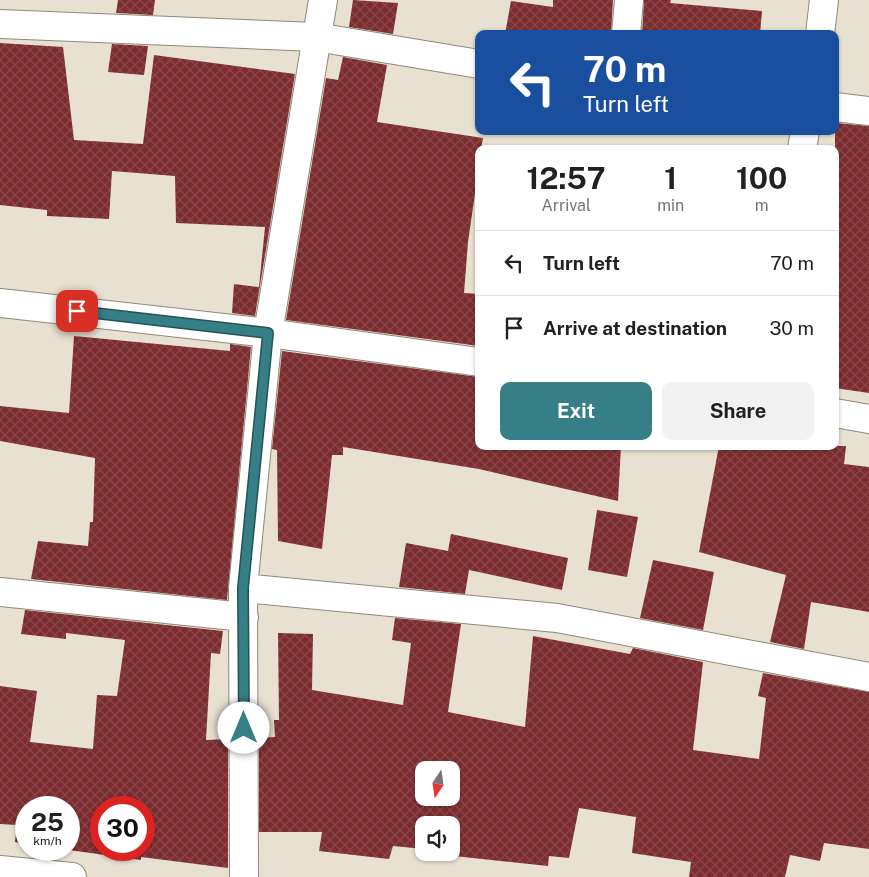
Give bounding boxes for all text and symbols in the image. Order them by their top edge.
text: 70 m [583,49,666,90]
icon: left [500,50,565,115]
text: Turn left [583,91,669,117]
text: 12:57 [527,160,606,196]
text: 1 [664,160,677,196]
text: 100 [736,160,787,196]
text: Arrival [541,196,591,215]
text: min [657,196,684,215]
text: m [755,196,769,215]
icon: left [500,249,528,277]
text: Turn left [543,252,620,274]
text: 70 m [770,252,814,274]
pin [56,290,98,332]
icon: arrive [63,297,91,325]
icon: arrive [500,314,528,342]
text: Arrive at destination [543,317,727,339]
text: 30 m [769,317,814,339]
button: Exit [500,382,652,440]
button: Share [662,382,814,440]
position arrow [217,701,269,753]
north arrow [415,761,460,806]
map controls [415,761,460,861]
speed limit sign: 30 [90,796,155,861]
text: 25 [31,807,64,837]
button: sound [415,816,460,861]
text: km/h [33,834,62,848]

